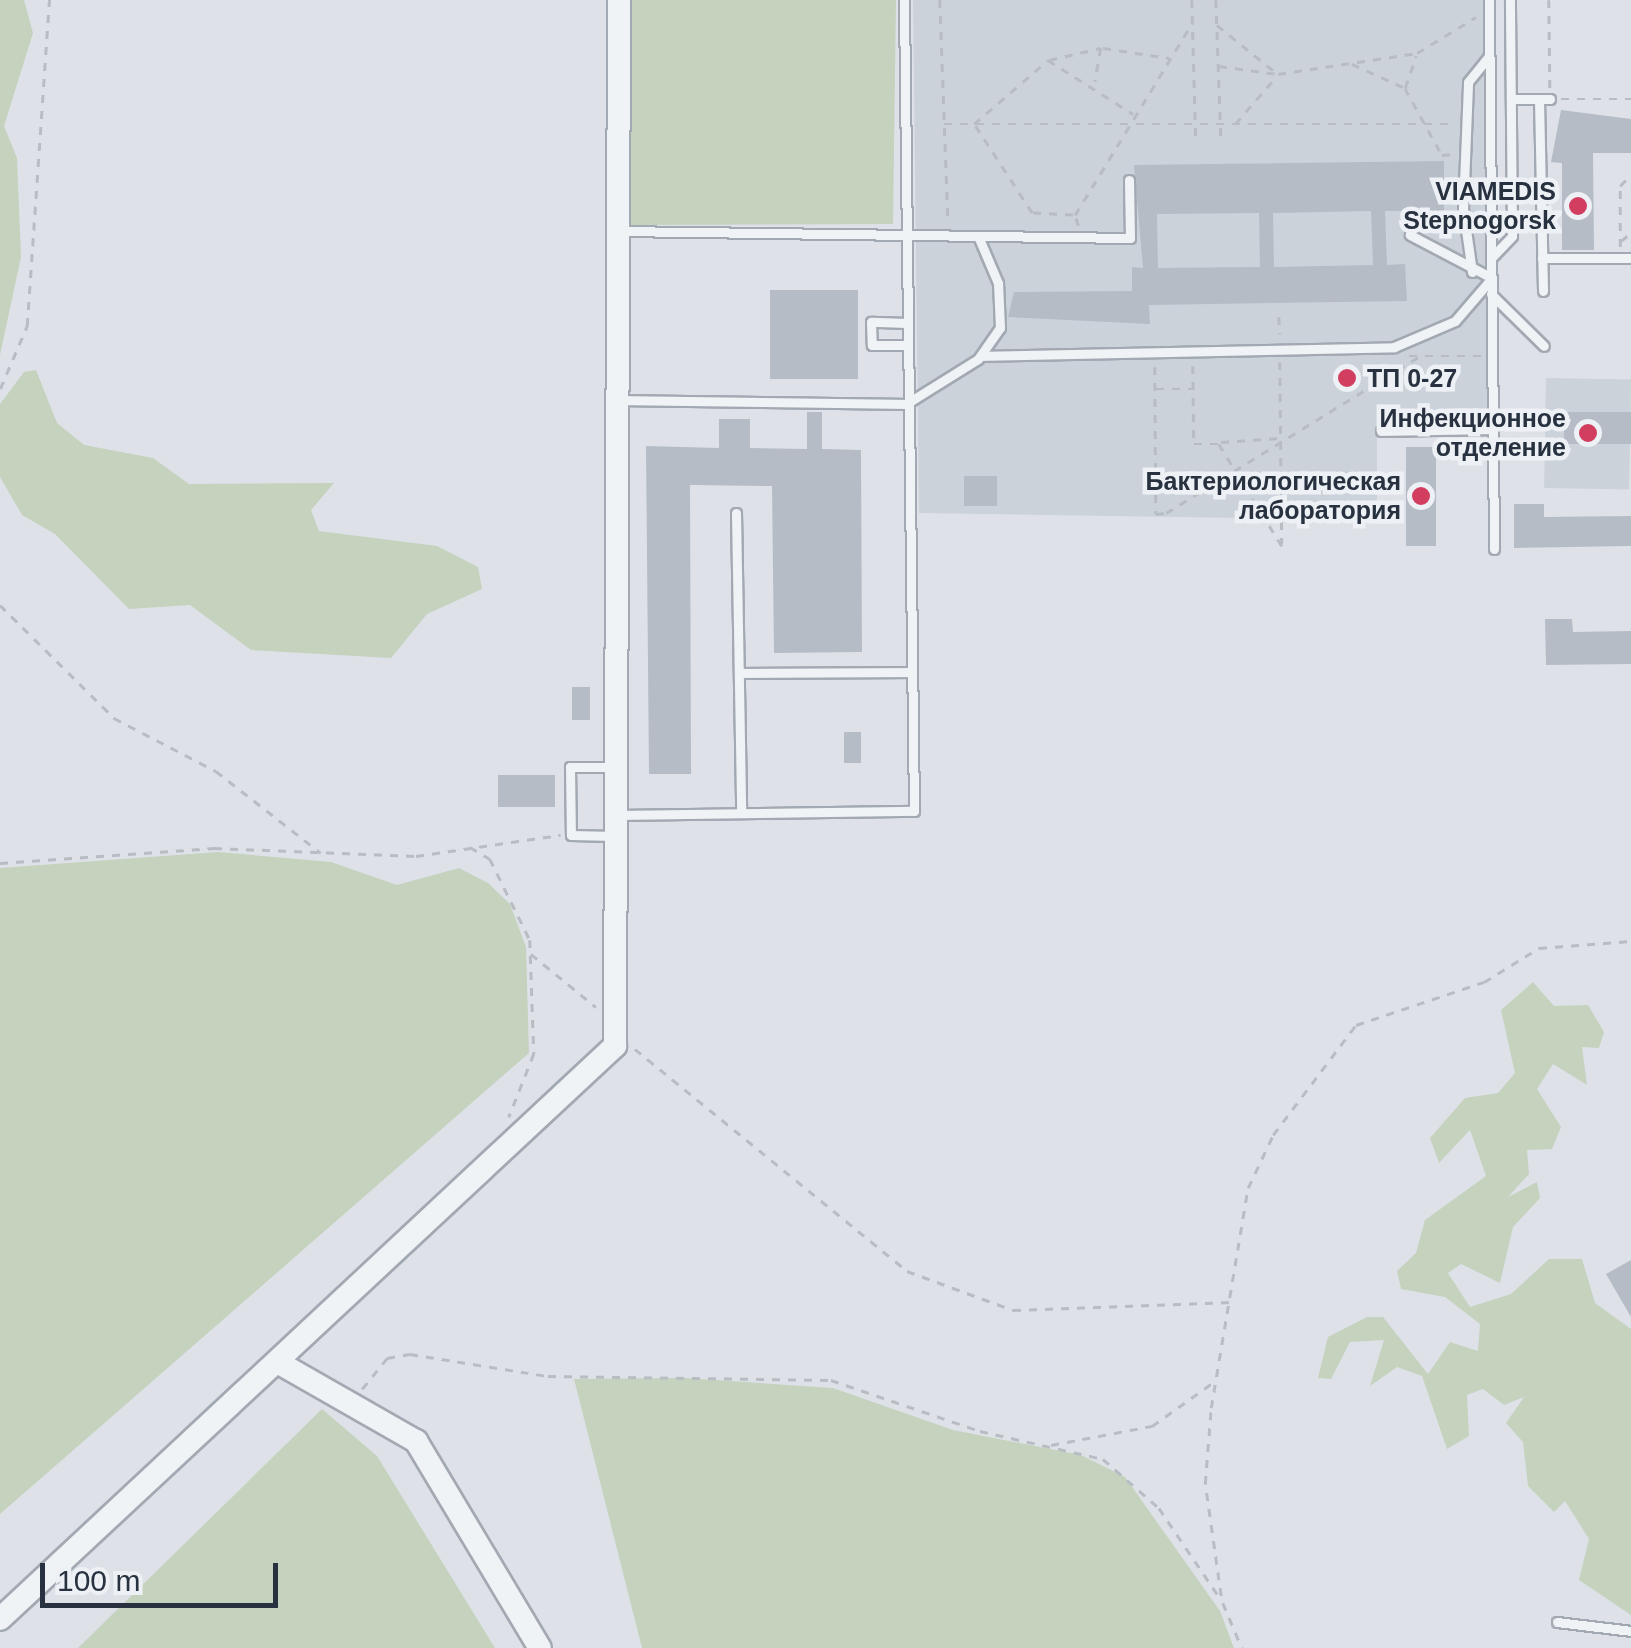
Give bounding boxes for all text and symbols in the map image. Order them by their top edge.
place label: VIAMEDIS Stepnogorsk [1403,177,1556,236]
marker: VIAMEDIS Stepnogorsk [1565,193,1591,219]
place label: ТП 0-27 [1367,363,1457,393]
marker: ТП 0-27 [1336,367,1358,389]
place label: Инфекционное отделение [1380,404,1566,463]
marker: Инфекционное отделение [1575,420,1601,446]
place label: Бактериологическая лаборатория [1146,467,1401,526]
marker: Бактериологическая лаборатория [1410,485,1432,507]
scale bar [45,1543,282,1605]
text: 100 m [57,1564,140,1597]

